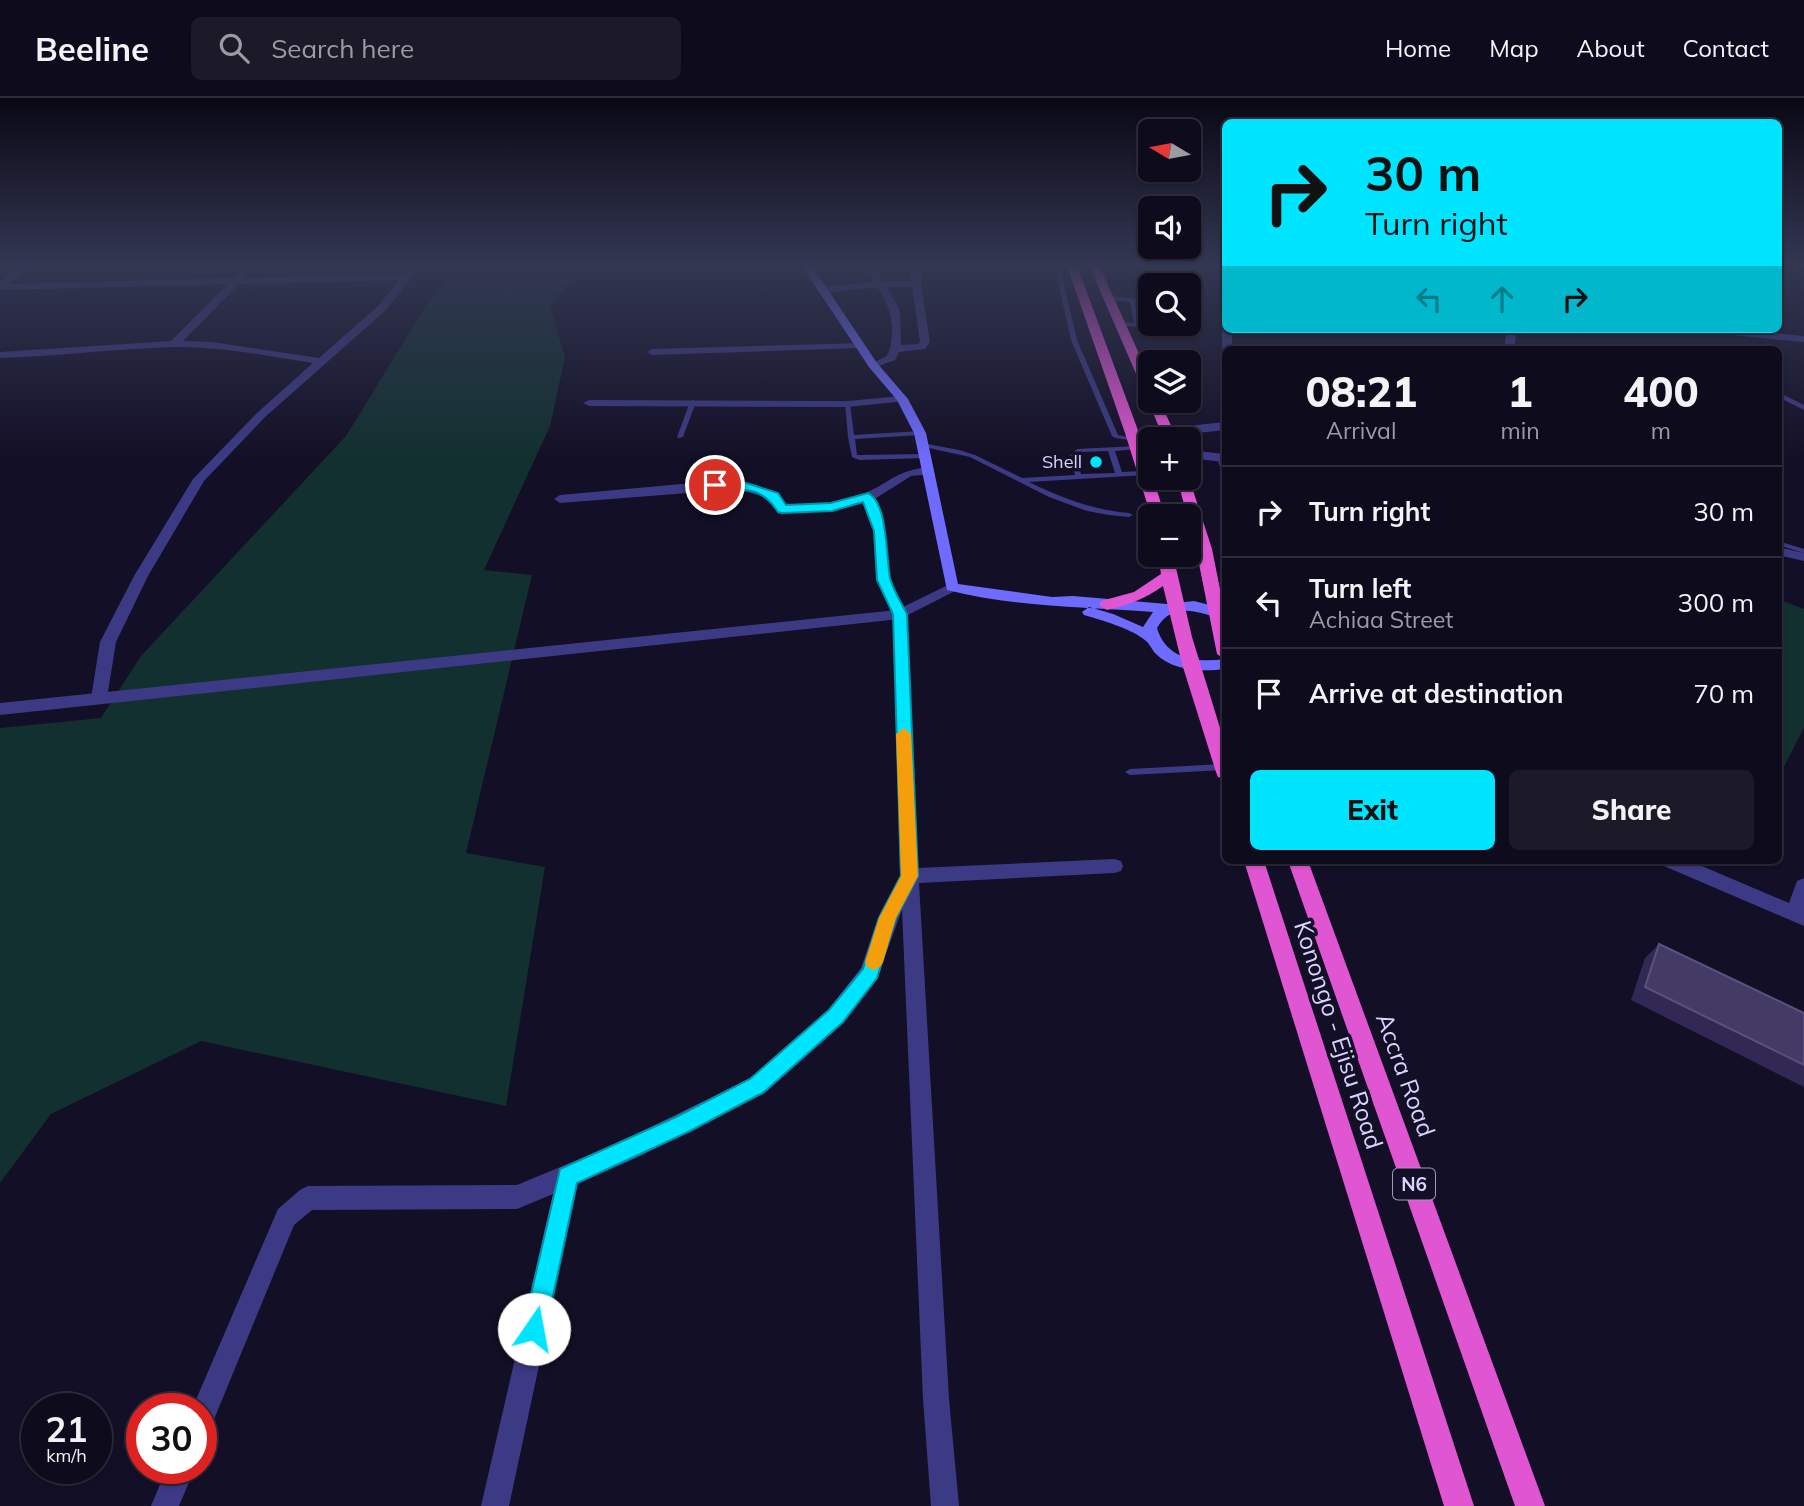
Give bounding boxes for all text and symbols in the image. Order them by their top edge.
search box [191,17,681,80]
text: Beeline [35,28,149,69]
icon: search [215,29,253,67]
text: Search here [271,32,414,65]
text: Home [1385,33,1451,63]
text: Map [1489,33,1539,63]
text: About [1577,33,1645,63]
text: Contact [1683,33,1769,63]
north arrow [1138,119,1200,182]
map controls [1138,119,1201,567]
text: 30 m [1365,142,1481,203]
icon: right [1250,147,1341,238]
button: sound [1138,196,1201,259]
text: Turn right [1365,203,1508,243]
button: search [1138,273,1201,336]
icon: left [1410,280,1448,318]
icon: ahead [1483,280,1521,318]
icon: right [1556,280,1594,318]
button: layers [1138,350,1201,413]
text: 08:21 [1305,365,1417,418]
text: 1 [1507,365,1533,418]
text: 400 [1623,365,1699,418]
text: Arrival [1326,416,1396,445]
text: min [1500,416,1540,445]
text: m [1651,416,1671,445]
button: + [1138,427,1201,490]
place label: Shell [1042,450,1082,473]
marker: Shell [1088,454,1104,470]
pin [685,455,745,515]
icon: arrive [696,466,734,504]
icon: right [1250,493,1288,531]
text: Turn right [1309,495,1430,528]
text: 30 m [1693,495,1754,528]
button: − [1138,504,1201,567]
text: Turn left [1309,572,1411,605]
icon: left [1250,584,1288,622]
text: 300 m [1678,586,1754,619]
text: Achiaa Street [1309,605,1453,634]
icon: arrive [1250,675,1288,713]
text: Arrive at destination [1309,677,1564,710]
text: 70 m [1693,677,1754,710]
button: Exit [1250,770,1495,850]
button: Share [1509,770,1754,850]
street label: Konongo - Ejisu Road [1288,917,1390,1152]
street label: Accra Road [1370,1009,1442,1140]
road number: N6 [1393,1168,1435,1200]
position arrow [497,1292,571,1366]
speed limit sign: 30 [126,1393,217,1484]
text: 21 [45,1407,88,1451]
text: km/h [46,1444,87,1467]

